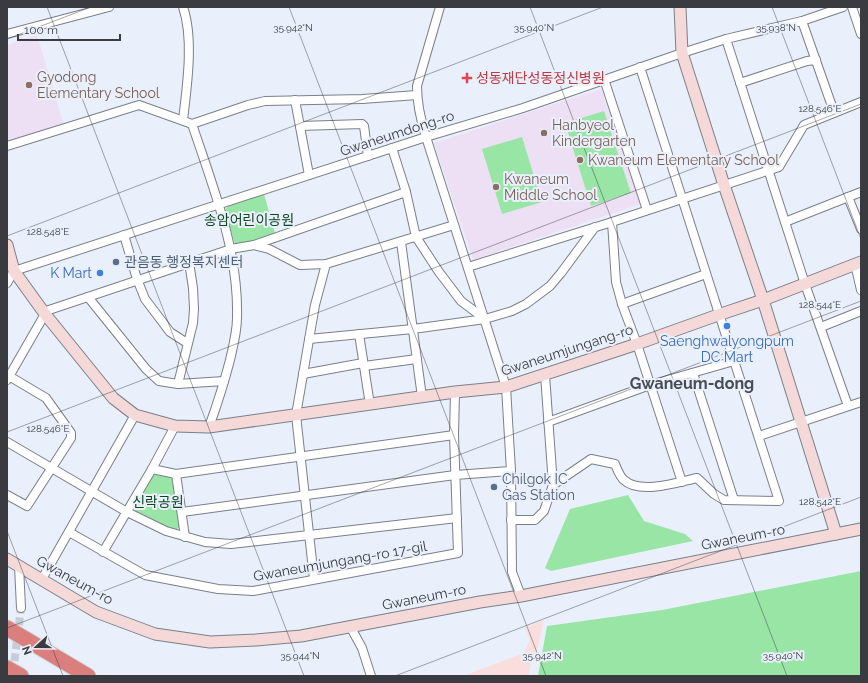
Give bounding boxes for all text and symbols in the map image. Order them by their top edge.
scale bar [18,16,120,42]
text: 35.942°N [273,22,313,33]
text: 35.940°N [514,22,554,33]
text: 35.938°N [756,22,796,33]
text: 100 m [24,23,58,37]
place label: Gyodong Elementary School [37,69,160,101]
place label: 성동재단성동정신병원 [476,70,605,86]
marker: 성동재단성동정신병원 [461,72,473,84]
marker: Gyodong Elementary School [24,80,34,90]
text: 128.546°E [799,103,842,114]
street label: Gwaneumdong-ro [338,107,456,159]
place label: Hanbyeol Kindergarten [552,117,636,149]
marker: Hanbyeol Kindergarten [539,128,549,138]
place label: Kwaneum Elementary School [588,152,779,168]
marker: Kwaneum Elementary School [575,155,585,165]
place label: Kwaneum Middle School [504,171,597,203]
marker: Kwaneum Middle School [491,182,501,192]
park label: 송암어린이공원 [204,212,294,228]
text: 128.548°E [27,226,69,237]
place label: 관음동 행정복지센터 [124,254,244,270]
marker: 관음동 행정복지센터 [111,257,121,267]
place label: K Mart [50,265,92,281]
marker: K Mart [95,268,105,278]
text: 128.544°E [799,299,841,310]
street label: Gwaneumjungang-ro [499,321,635,379]
marker: Saenghwalyongpum DC Mart [722,321,732,331]
place label: Saenghwalyongpum DC Mart [660,333,794,365]
district label: Gwaneum-dong [630,374,754,393]
text: 128.546°E [27,423,70,434]
place label: Chilgok IC Gas Station [502,471,575,503]
marker: Chilgok IC Gas Station [489,482,499,492]
park label: 신락공원 [132,494,184,510]
text: 128.542°E [799,496,841,507]
street label: Gwaneum-ro [700,521,786,553]
street label: Gwaneumjungang-ro 17-gil [252,538,428,584]
street label: Gwaneum-ro [34,552,116,608]
street label: Gwaneum-ro [381,581,467,613]
north arrow [16,627,56,667]
text: N [20,644,35,657]
text: 35.944°N [280,650,320,661]
text: 35.942°N [522,650,562,661]
text: 35.940°N [763,650,803,661]

